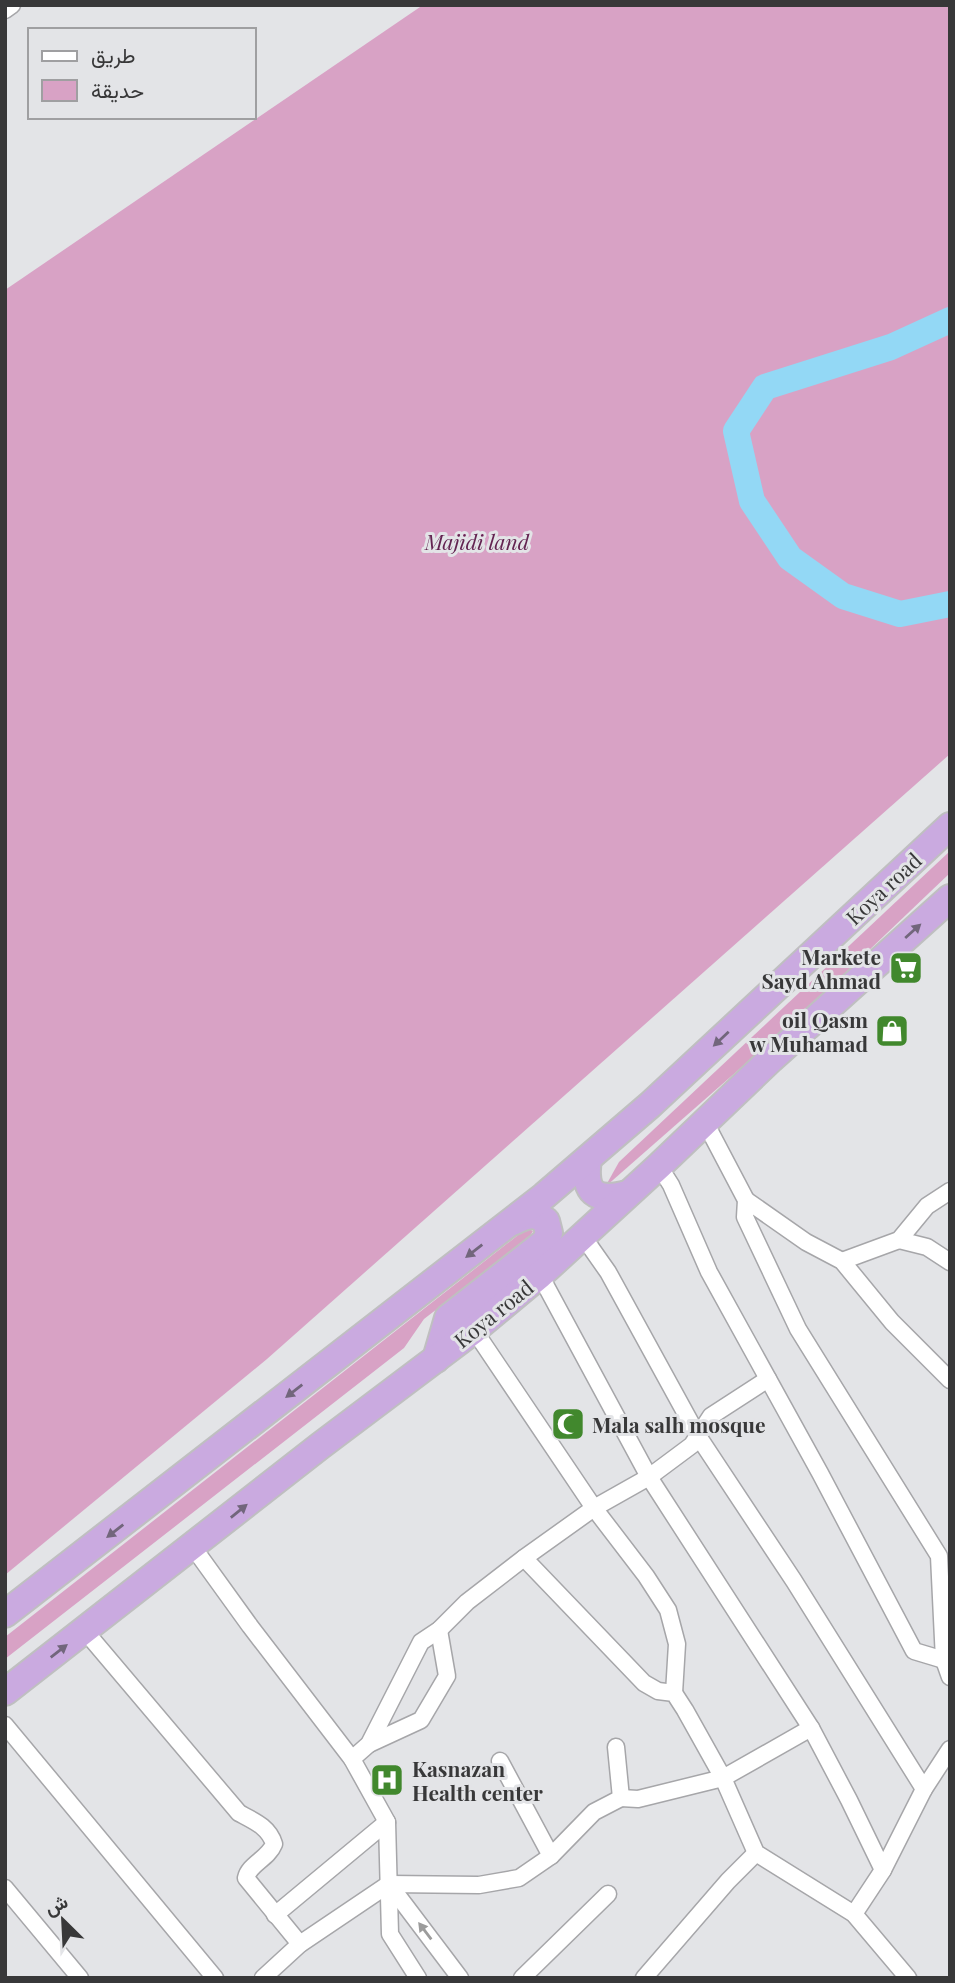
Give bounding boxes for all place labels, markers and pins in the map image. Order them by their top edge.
place label: Markete Sayd Ahmad [762,942,881,994]
supermarket icon: Markete Sayd Ahmad [887,949,925,987]
place label: oil Qasm w Muhamad [748,1005,868,1057]
shop icon: oil Qasm w Muhamad [873,1012,911,1050]
mosque icon: Mala salh mosque [549,1405,587,1443]
place label: Mala salh mosque [592,1410,765,1438]
place label: Kasnazan Health center [412,1754,543,1806]
hospital icon: Kasnazan Health center [368,1761,406,1799]

